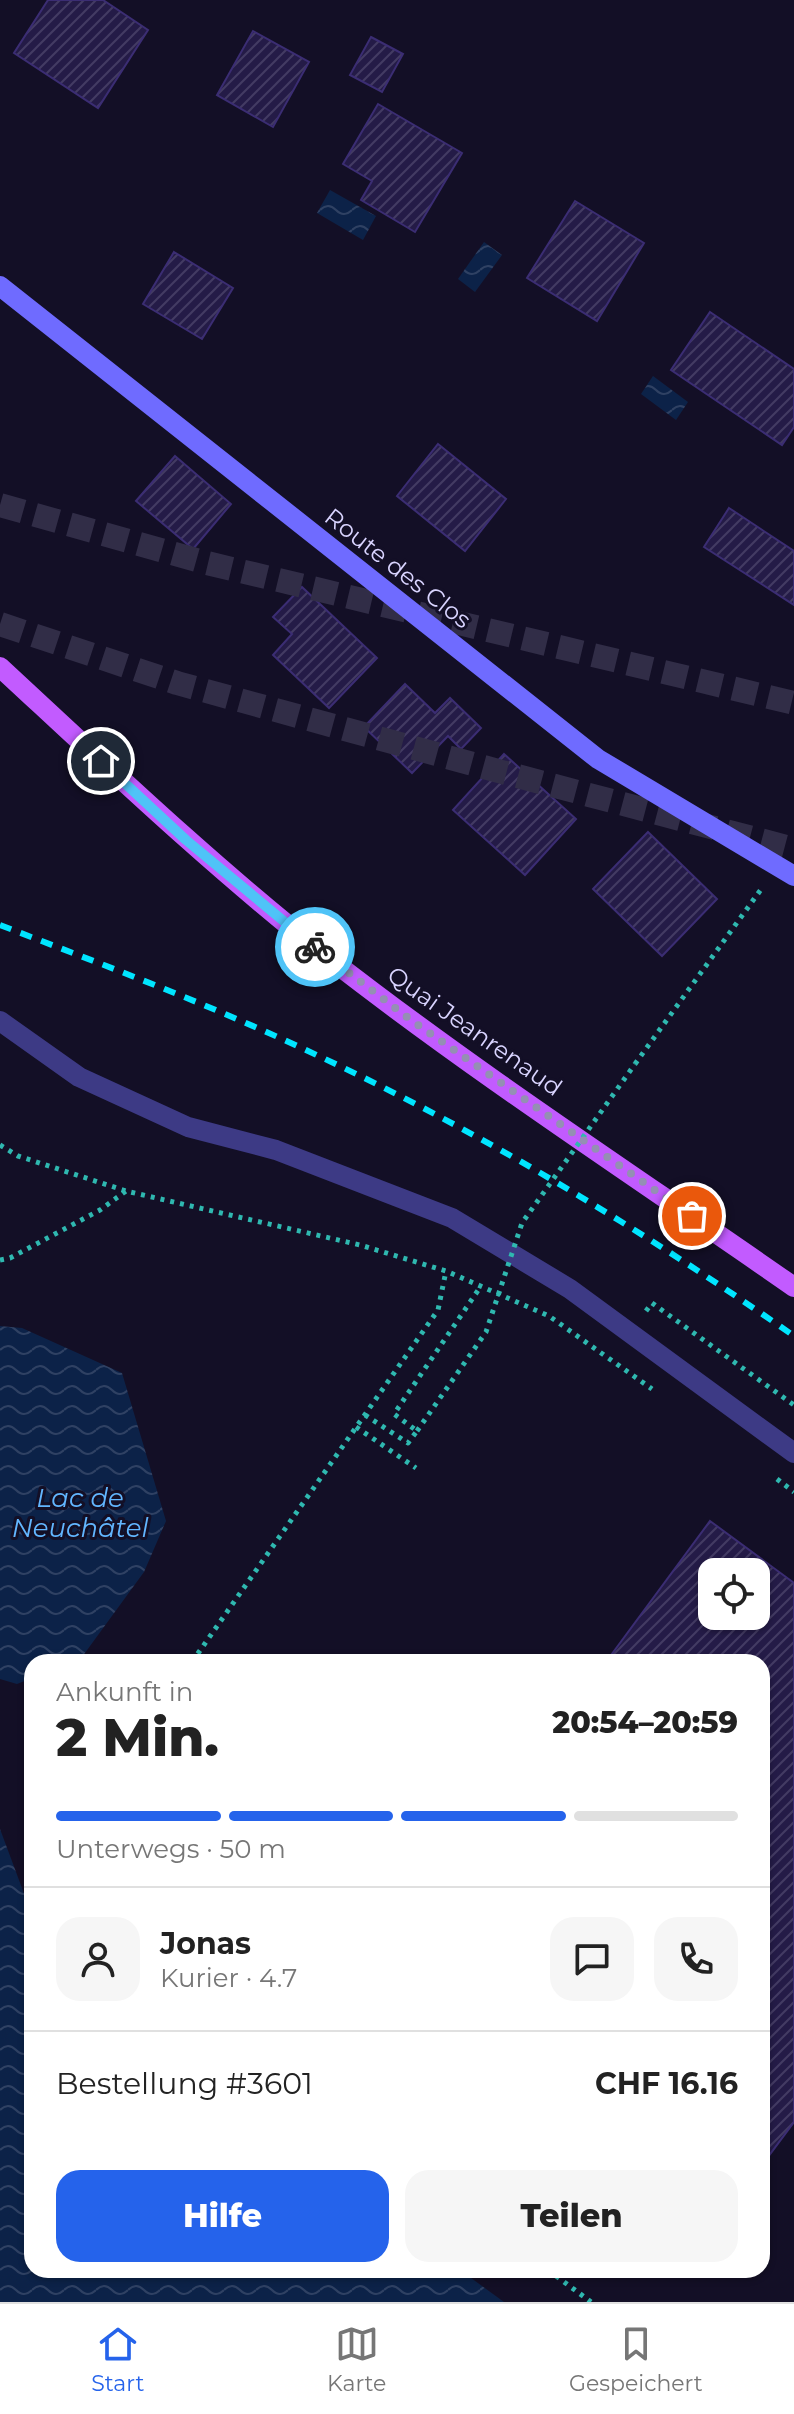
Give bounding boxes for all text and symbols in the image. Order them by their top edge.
street label: Route des Clos [319,502,477,634]
pin [67,727,135,795]
icon: home [79,739,123,783]
courier [275,907,355,987]
icon: bike [293,925,337,969]
street label: Quai Jeanrenaud [382,960,568,1102]
pin [658,1182,726,1250]
icon: bag [670,1194,714,1238]
water label: Lac de Neuchâtel [12,1482,148,1544]
map controls [698,1558,770,1630]
button: locate [698,1558,770,1630]
text: Ankunft in [56,1676,193,1708]
text: 20:54–20:59 [552,1704,738,1741]
text: 2 Min. [56,1706,219,1769]
text: Unterwegs · 50 m [56,1833,286,1865]
button: person [56,1917,140,2001]
button: chat [550,1917,634,2001]
button: phone [654,1917,738,2001]
text: Jonas [160,1925,251,1962]
text: Kurier · 4.7 [160,1962,297,1994]
text: Bestellung #3601 [56,2065,313,2102]
text: CHF 16.16 [595,2065,738,2102]
button: Hilfe [56,2170,389,2262]
button: Teilen [405,2170,738,2262]
tab: Start [91,2322,144,2397]
tab: Karte [327,2322,386,2397]
tab: Gespeichert [569,2322,703,2397]

